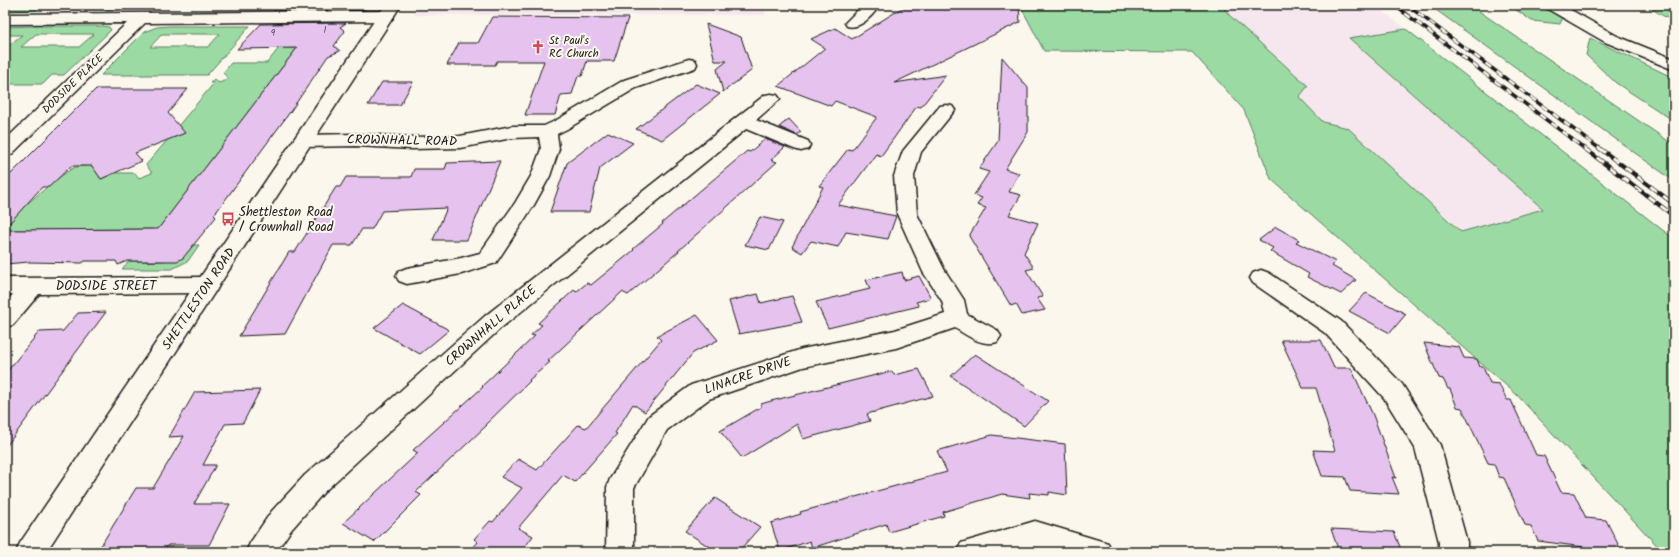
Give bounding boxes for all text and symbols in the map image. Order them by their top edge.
house number: 1 [324,23,327,38]
house number: 9 [271,26,276,41]
place label: St Paul's RC Church [549,32,599,63]
church icon: St Paul's RC Church [530,39,546,55]
street label: DODSIDE PLACE [38,49,108,118]
street label: CROWNHALL ROAD [347,130,457,152]
place label: Shettleston Road / Crownhall Road [239,202,334,238]
bus stop icon: Shettleston Road / Crownhall Road [220,211,236,227]
street label: SHETTLESTON ROAD [157,244,241,354]
street label: DODSIDE STREET [56,276,157,297]
street label: CROWNHALL PLACE [440,280,542,372]
street label: LINACRE DRIVE [702,351,795,401]

